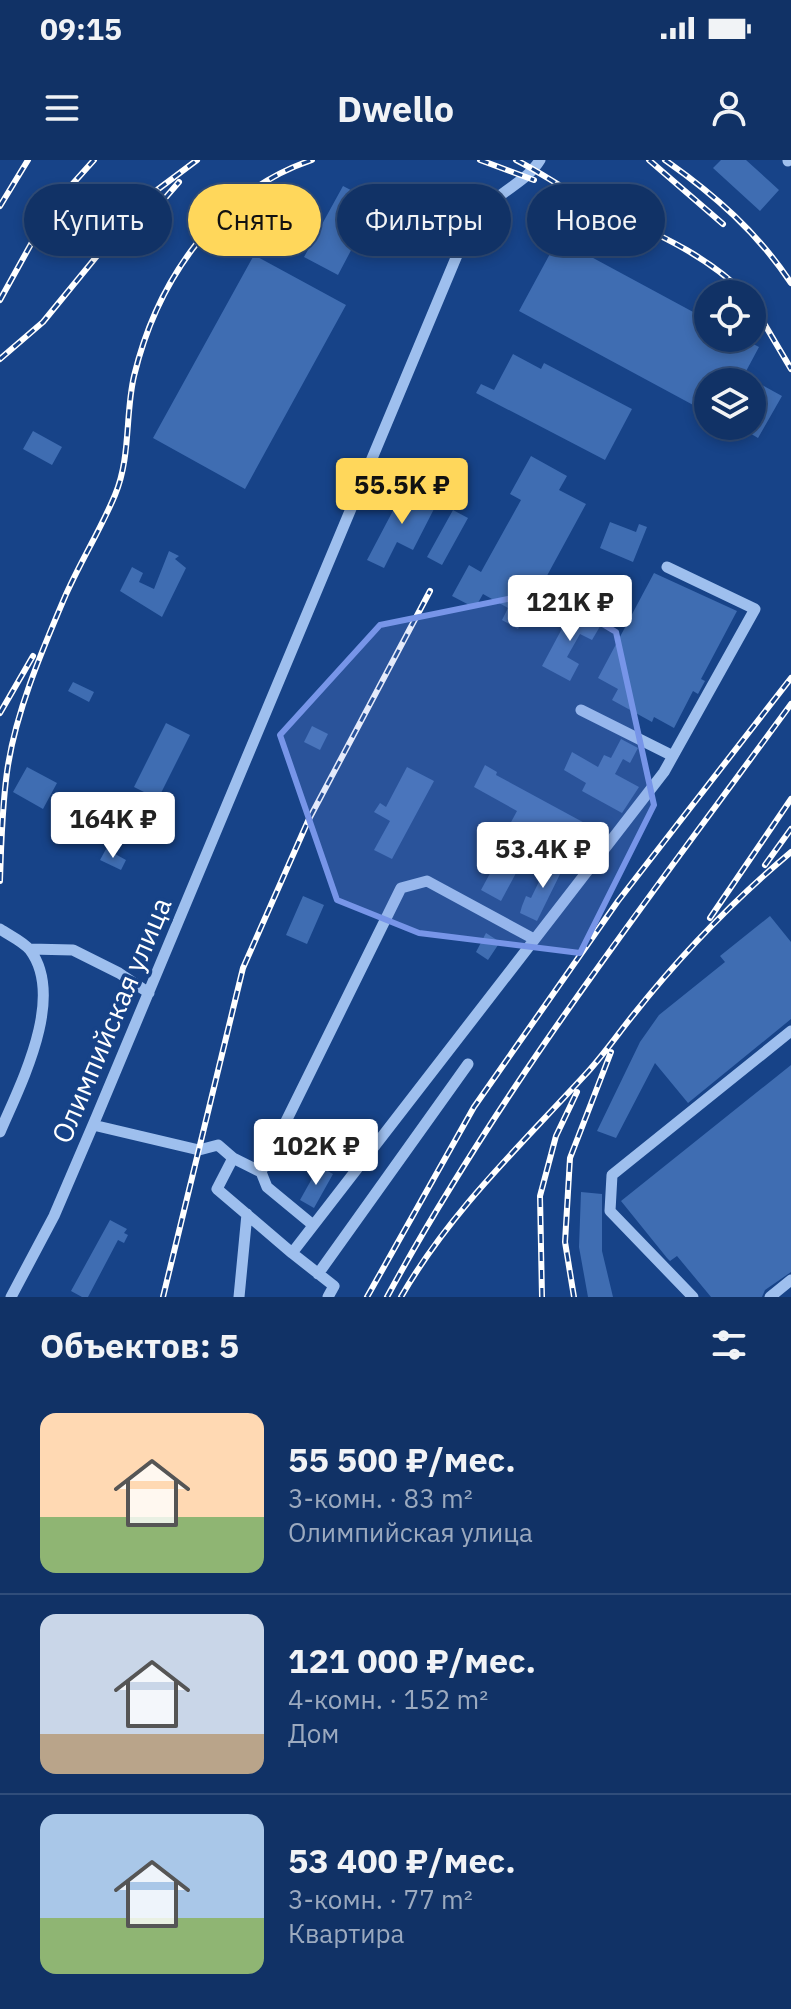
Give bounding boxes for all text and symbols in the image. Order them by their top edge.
text: 09:15 [40,9,122,48]
text: Dwello [337,85,454,132]
icon: menu [40,86,84,130]
icon: person [707,86,751,130]
chip: Купить [24,184,172,256]
chip: Снять [188,184,321,256]
chip: Фильтры [337,184,511,256]
chip: Новое [527,184,665,256]
map controls [694,280,766,440]
button: locate [694,280,766,352]
button: layers [694,368,766,440]
pin: 55.5K ₽ [328,458,476,526]
text: 55.5K ₽ [354,467,450,501]
pin: 121K ₽ [505,575,635,643]
text: 121K ₽ [526,584,614,618]
pin: 164K ₽ [48,792,178,860]
text: 164K ₽ [69,801,157,835]
pin: 53.4K ₽ [469,822,617,890]
text: 53.4K ₽ [495,831,591,865]
street label: Олимпийская улица [42,891,180,1149]
pin: 102K ₽ [251,1119,381,1187]
text: 102K ₽ [272,1128,360,1162]
text: Объектов: 5 [40,1323,239,1367]
icon: filters [707,1323,751,1367]
text: 55 500 ₽/мес. [288,1437,516,1481]
icon: home [104,1445,200,1541]
text: 3-комн. · 83 m² [288,1481,473,1515]
text: Олимпийская улица [288,1515,533,1549]
text: 121 000 ₽/мес. [288,1638,536,1682]
icon: home [104,1646,200,1742]
text: 4-комн. · 152 m² [288,1682,488,1716]
text: Дом [288,1716,339,1750]
text: 53 400 ₽/мес. [288,1838,516,1882]
icon: home [104,1846,200,1942]
text: 3-комн. · 77 m² [288,1882,473,1916]
text: Квартира [288,1916,405,1950]

